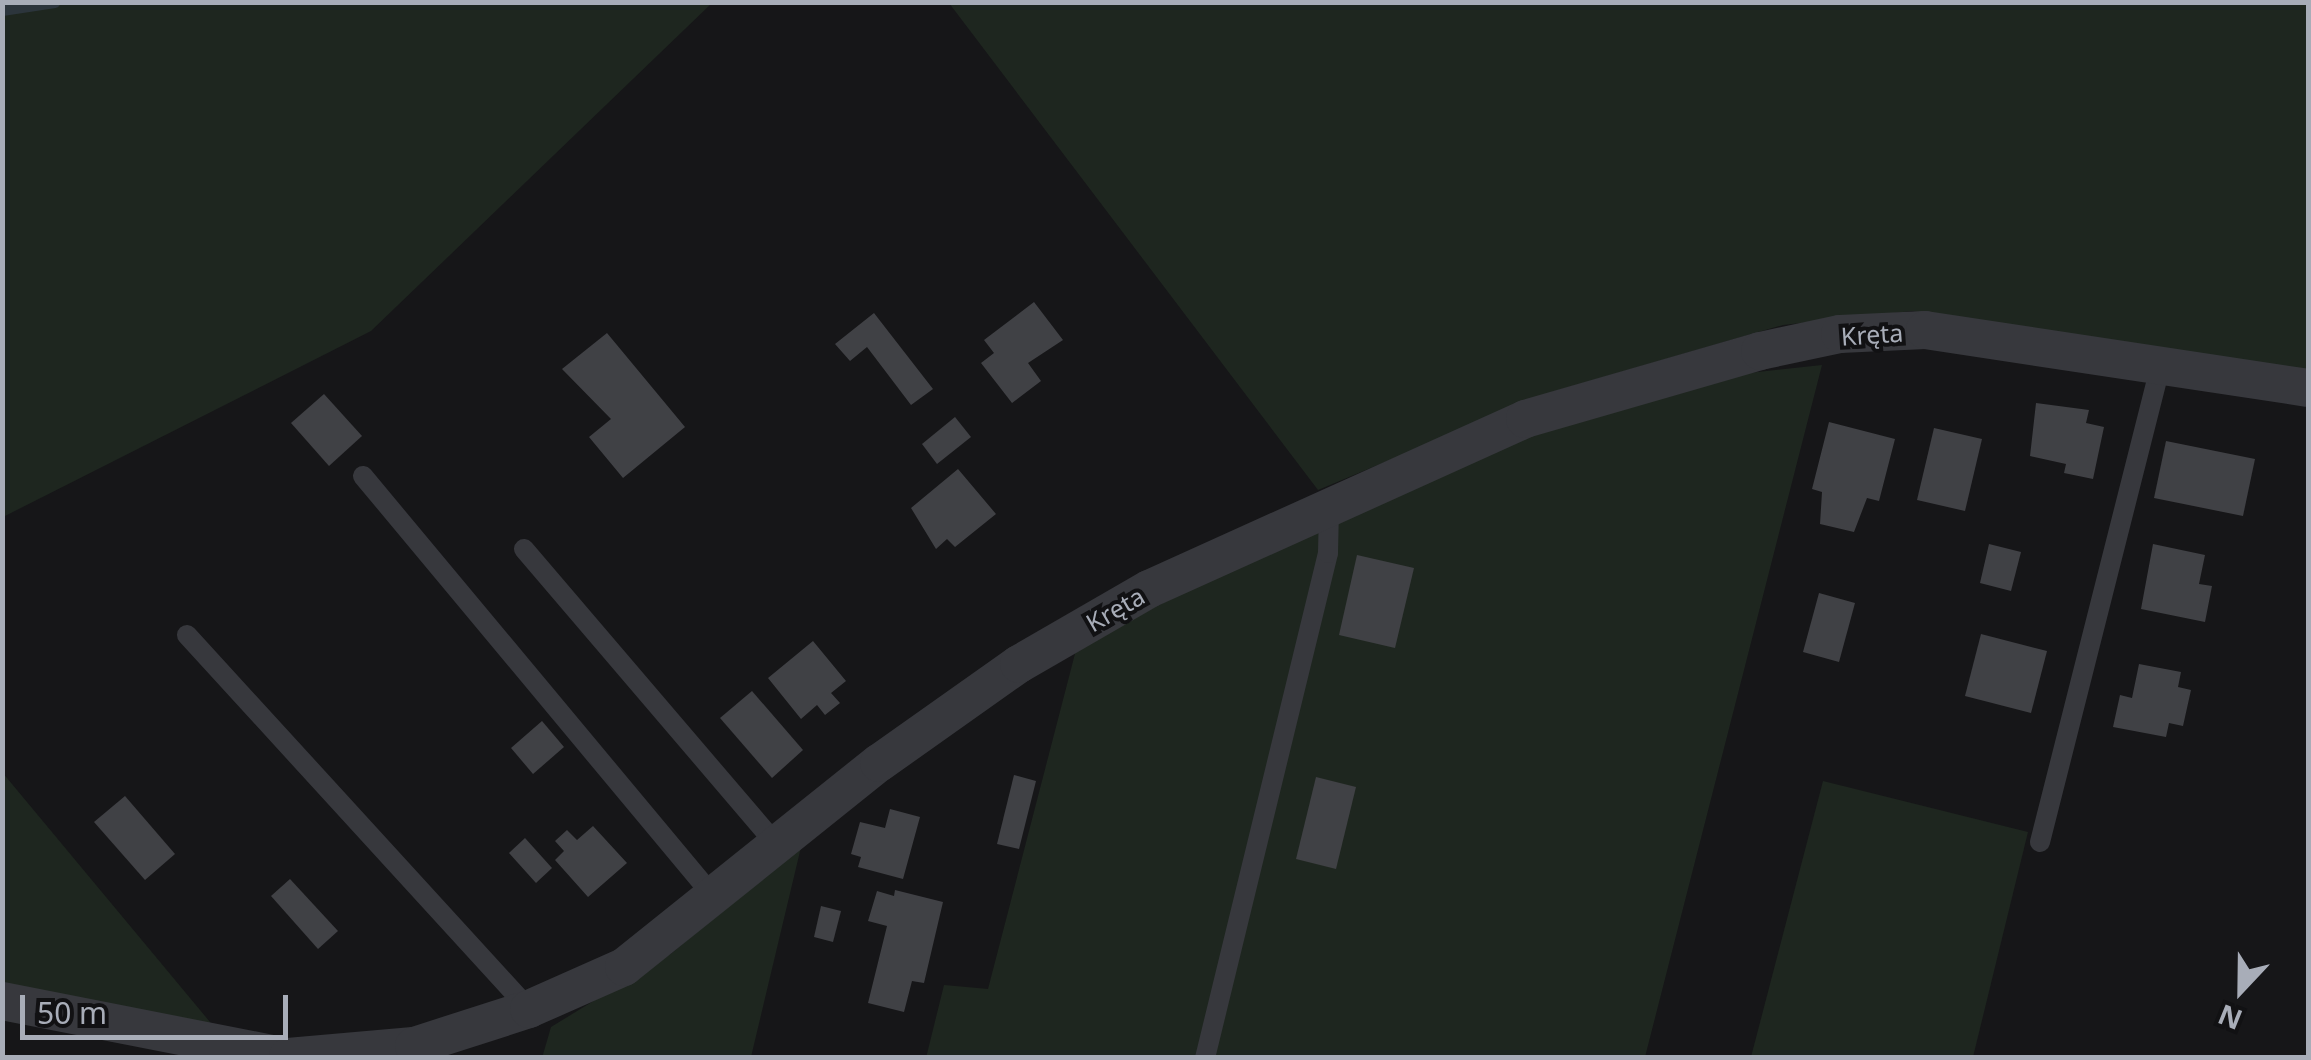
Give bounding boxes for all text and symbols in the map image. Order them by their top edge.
street label: Kręta [1840,317,1904,351]
street label: Kręta [1080,580,1150,638]
north arrow [2191,940,2291,1040]
scale bar [25,975,292,1037]
text: 50 m [37,992,107,1033]
text: N [2212,996,2247,1040]

